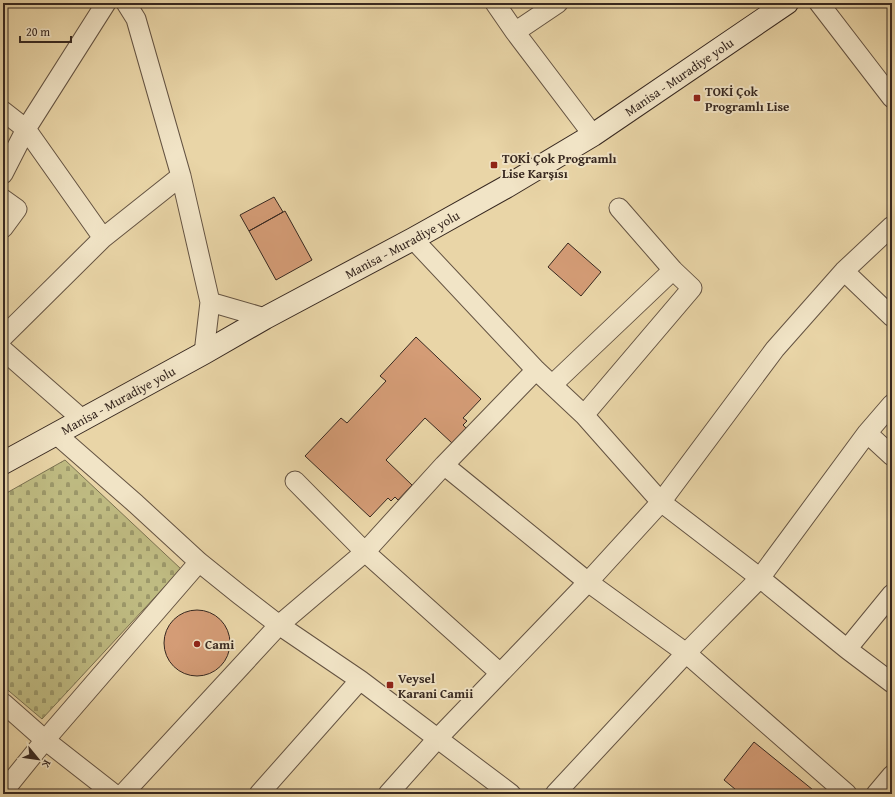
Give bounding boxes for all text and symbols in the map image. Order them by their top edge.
scale bar [20,18,71,44]
text: 20 m [26,23,50,40]
street label: Manisa - Muradiye yolu [621,33,737,121]
place label: TOKİ Çok Programlı Lise [705,82,789,116]
marker: TOKİ Çok Programlı Lise [692,93,702,103]
place label: TOKİ Çok Programlı Lise Karşısı [502,149,617,183]
marker: TOKİ Çok Programlı Lise Karşısı [489,160,499,170]
street label: Manisa - Muradiye yolu [342,206,463,284]
street label: Manisa - Muradiye yolu [58,362,179,440]
place label: Cami [205,635,234,654]
marker: Cami [192,639,202,649]
place label: Veysel Karani Camii [398,669,473,703]
marker: Veysel Karani Camii [385,680,395,690]
north arrow [18,739,58,779]
text: K [38,757,55,771]

